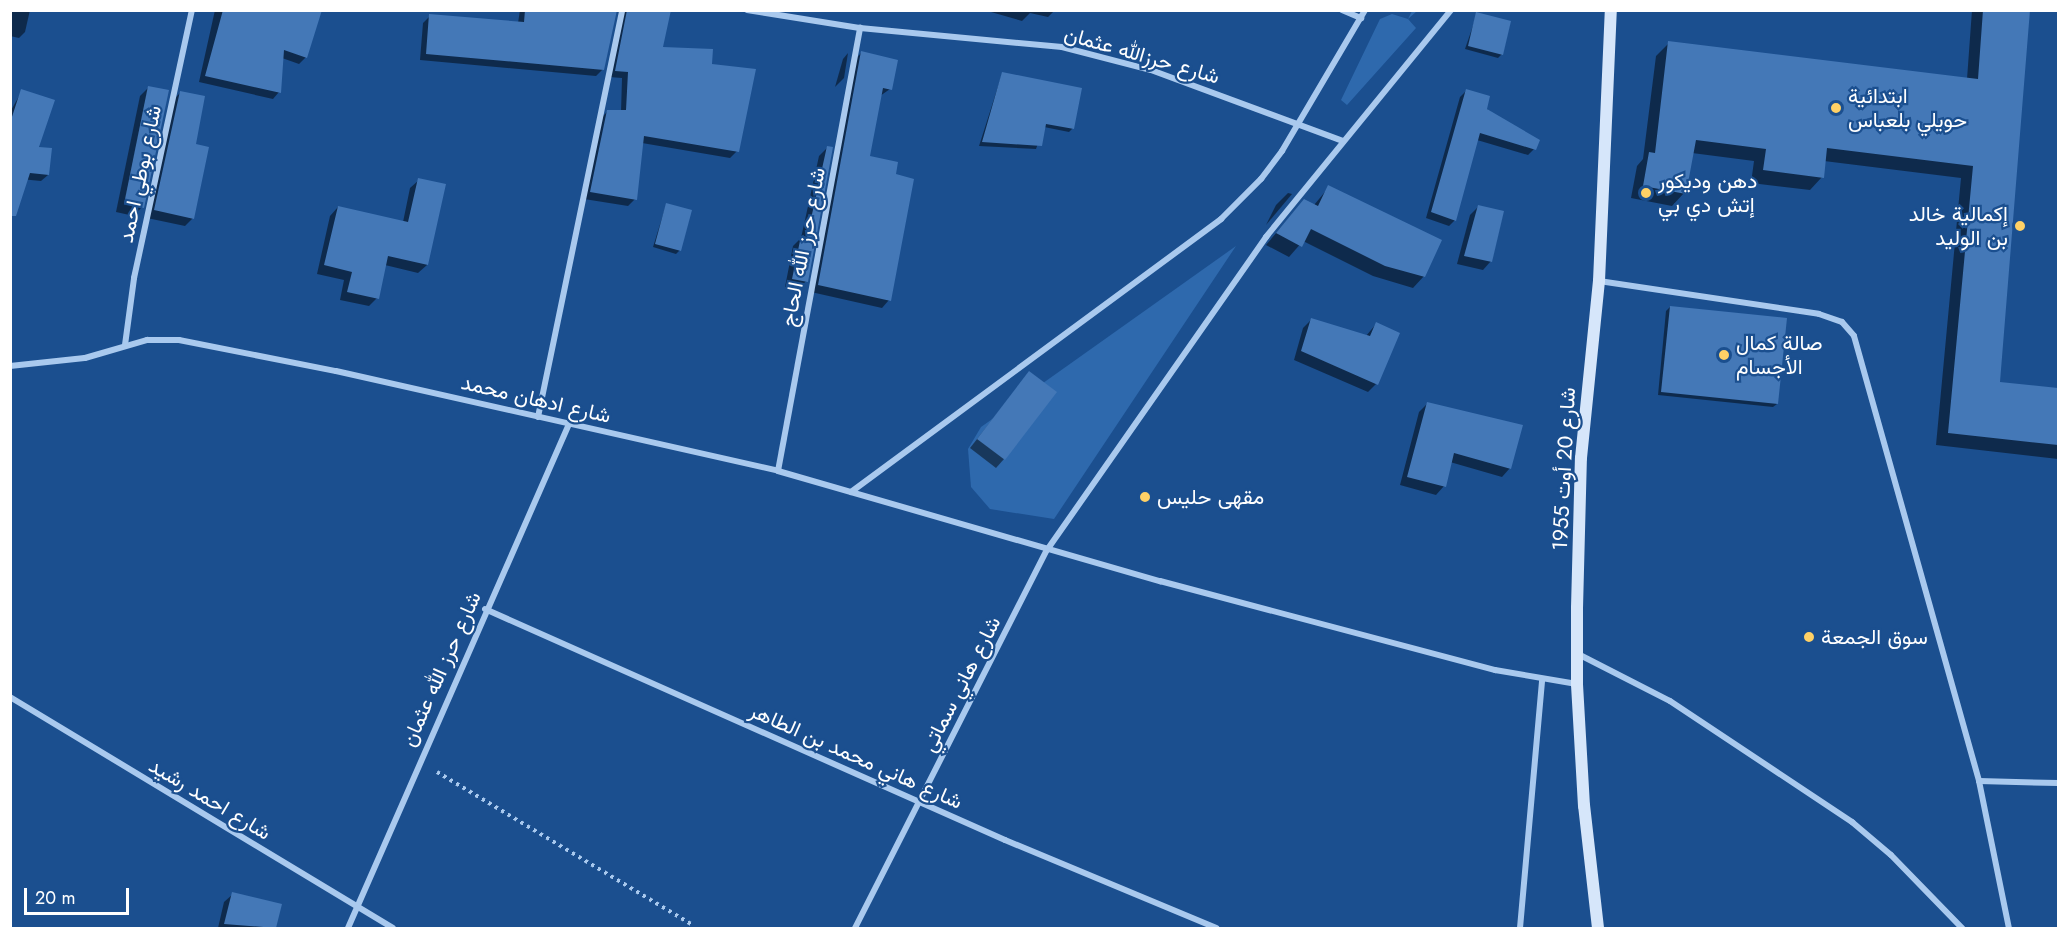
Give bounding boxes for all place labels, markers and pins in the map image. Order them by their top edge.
place label: ابتدائية حويلي بلعباس [1848,83,1967,133]
marker: ابتدائية حويلي بلعباس [1829,101,1843,115]
place label: دهن وديكور إتش دي بي [1658,168,1757,218]
marker: دهن وديكور إتش دي بي [1639,186,1653,200]
place label: إكمالية خالد بن الوليد [1909,201,2008,251]
marker: إكمالية خالد بن الوليد [2013,219,2027,233]
place label: صالة كمال الأجسام [1736,330,1823,380]
marker: صالة كمال الأجسام [1717,348,1731,362]
place label: مقهى حليس [1157,484,1264,510]
marker: مقهى حليس [1138,490,1152,504]
place label: سوق الجمعة [1821,624,1928,650]
marker: سوق الجمعة [1802,630,1816,644]

